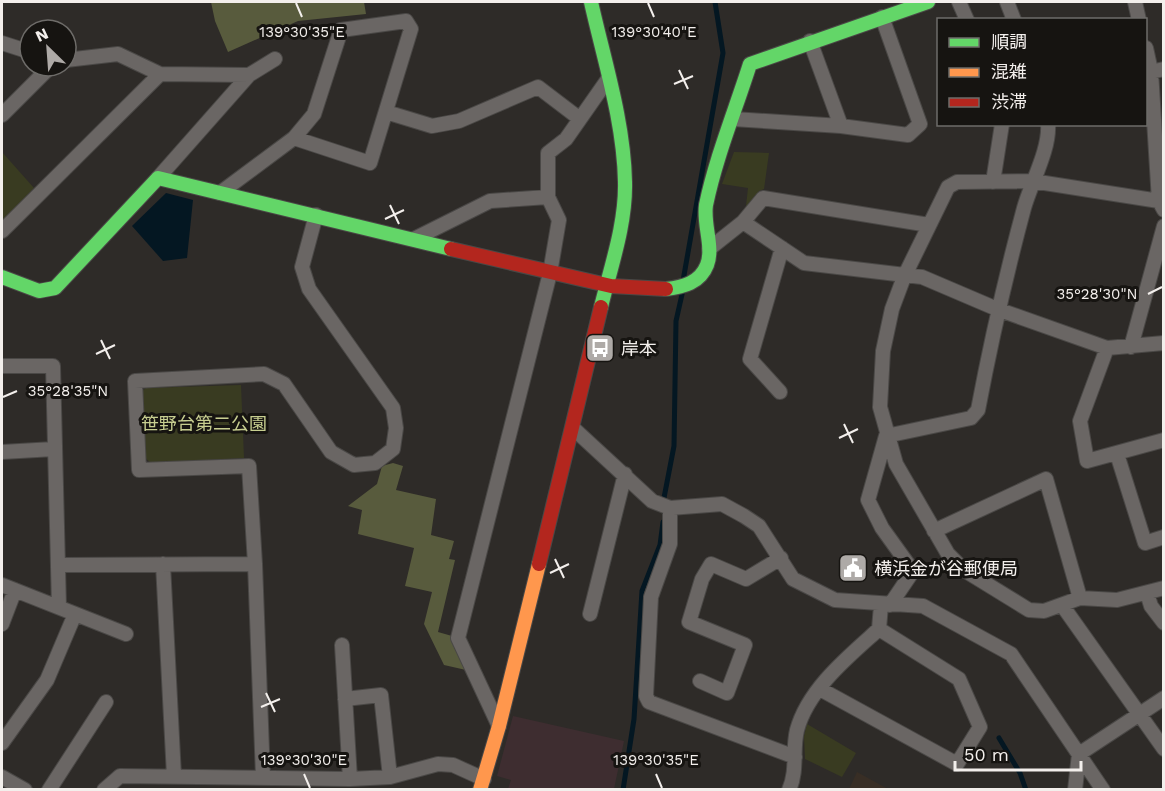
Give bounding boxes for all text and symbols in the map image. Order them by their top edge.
north arrow [18,18,78,78]
legend [937,18,1147,126]
text: 139°30'35"E [259,23,345,41]
text: 139°30'40"E [611,23,697,41]
text: N [32,24,51,46]
text: 順調 [991,31,1027,52]
text: 混雑 [991,61,1027,82]
text: 渋滞 [991,91,1027,112]
text: 35°28'30"N [1056,285,1138,303]
bus stop icon: 岸本 [584,332,616,364]
place label: 岸本 [621,338,657,359]
text: 35°28'35"N [28,382,108,400]
park label: 笹野台第二公園 [141,413,267,434]
public building icon: 横浜金が谷郵便局 [837,552,869,584]
place label: 横浜金が谷郵便局 [874,558,1018,579]
scale bar [955,734,1081,772]
text: 50 m [964,744,1009,765]
text: 139°30'30"E [261,751,347,769]
text: 139°30'35"E [613,751,699,769]

